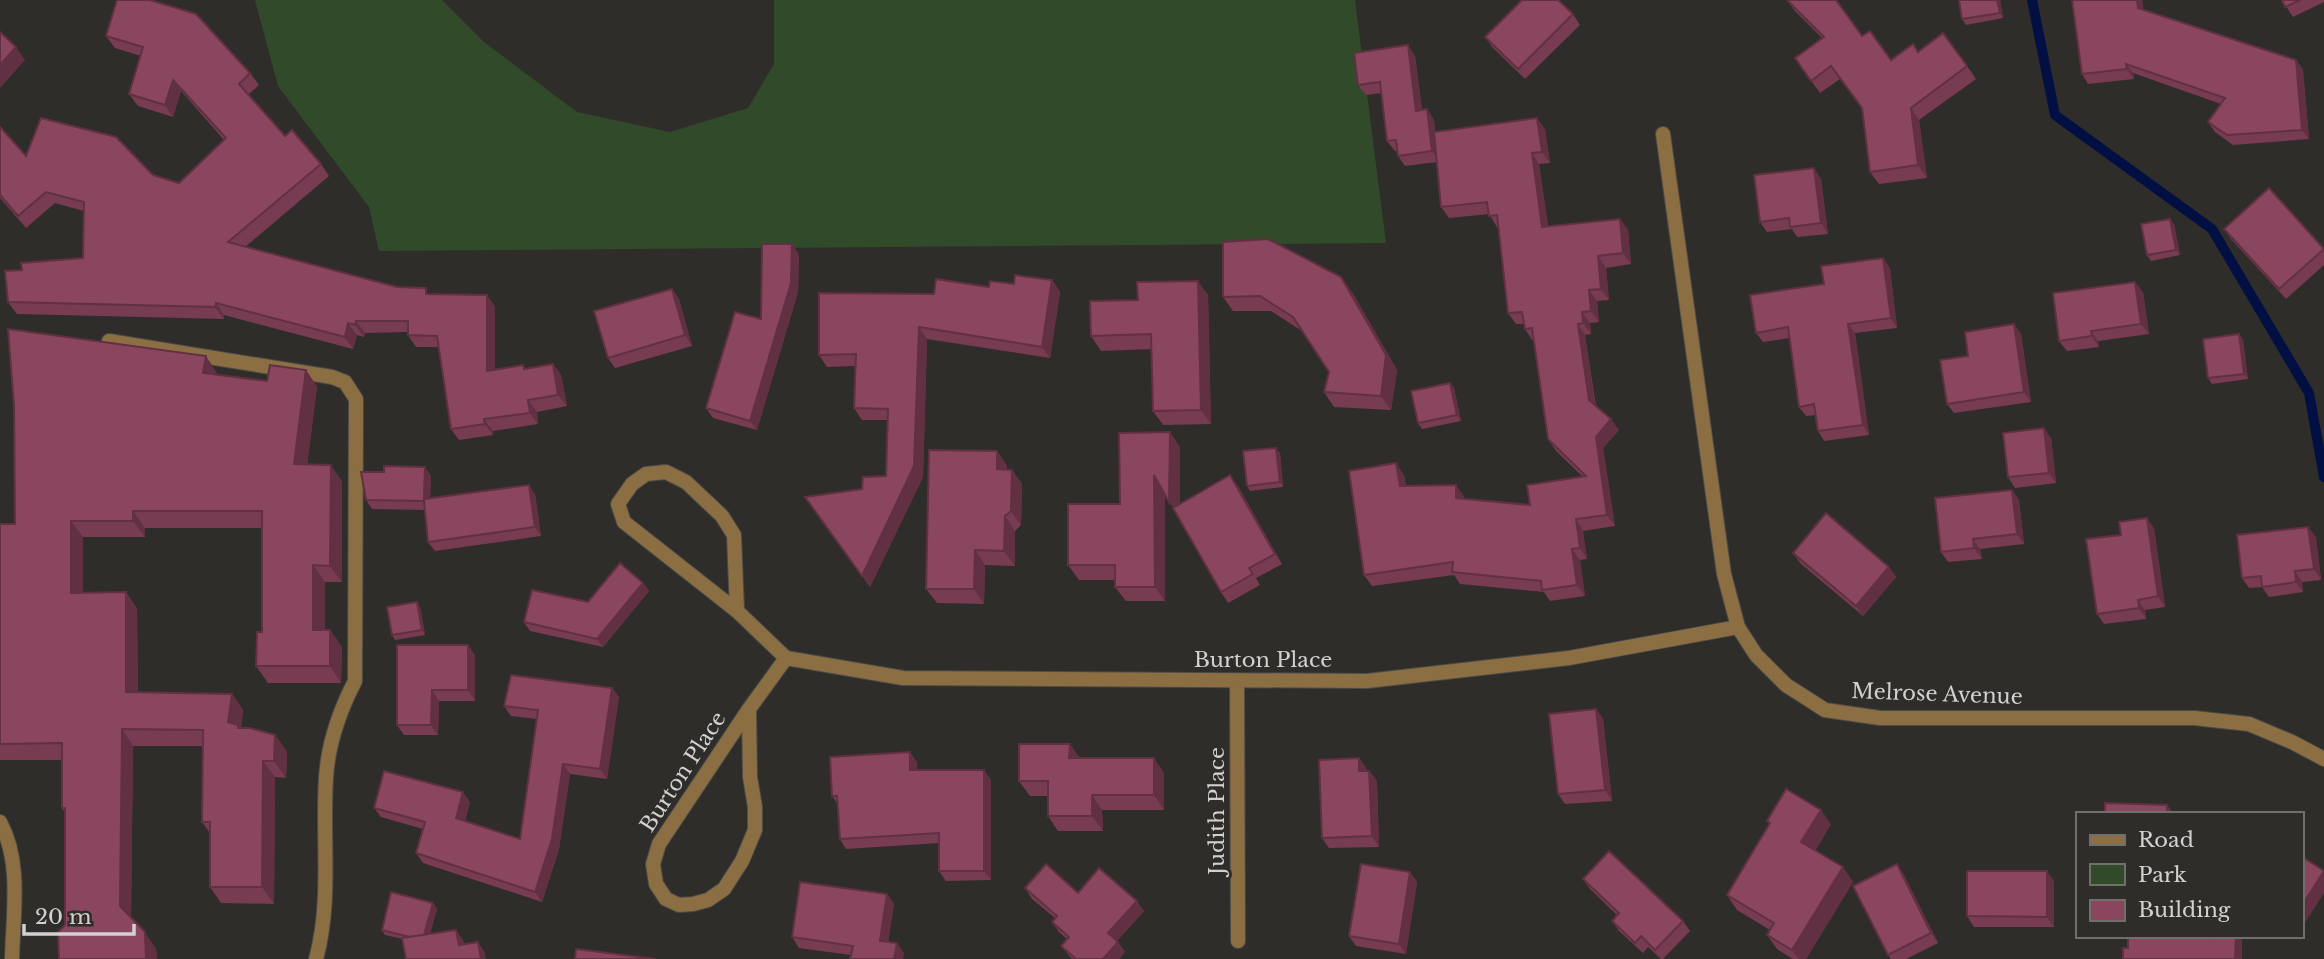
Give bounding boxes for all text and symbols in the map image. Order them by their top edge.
street label: Burton Place [1194,647,1332,673]
street label: Melrose Avenue [1851,678,2023,710]
street label: Burton Place [634,707,732,837]
street label: Judith Place [1204,747,1230,878]
legend [2076,812,2303,938]
text: Road [2138,827,2194,853]
text: Park [2138,862,2187,888]
scale bar [24,892,135,936]
text: Building [2138,897,2231,923]
text: 20 m [35,904,92,930]

